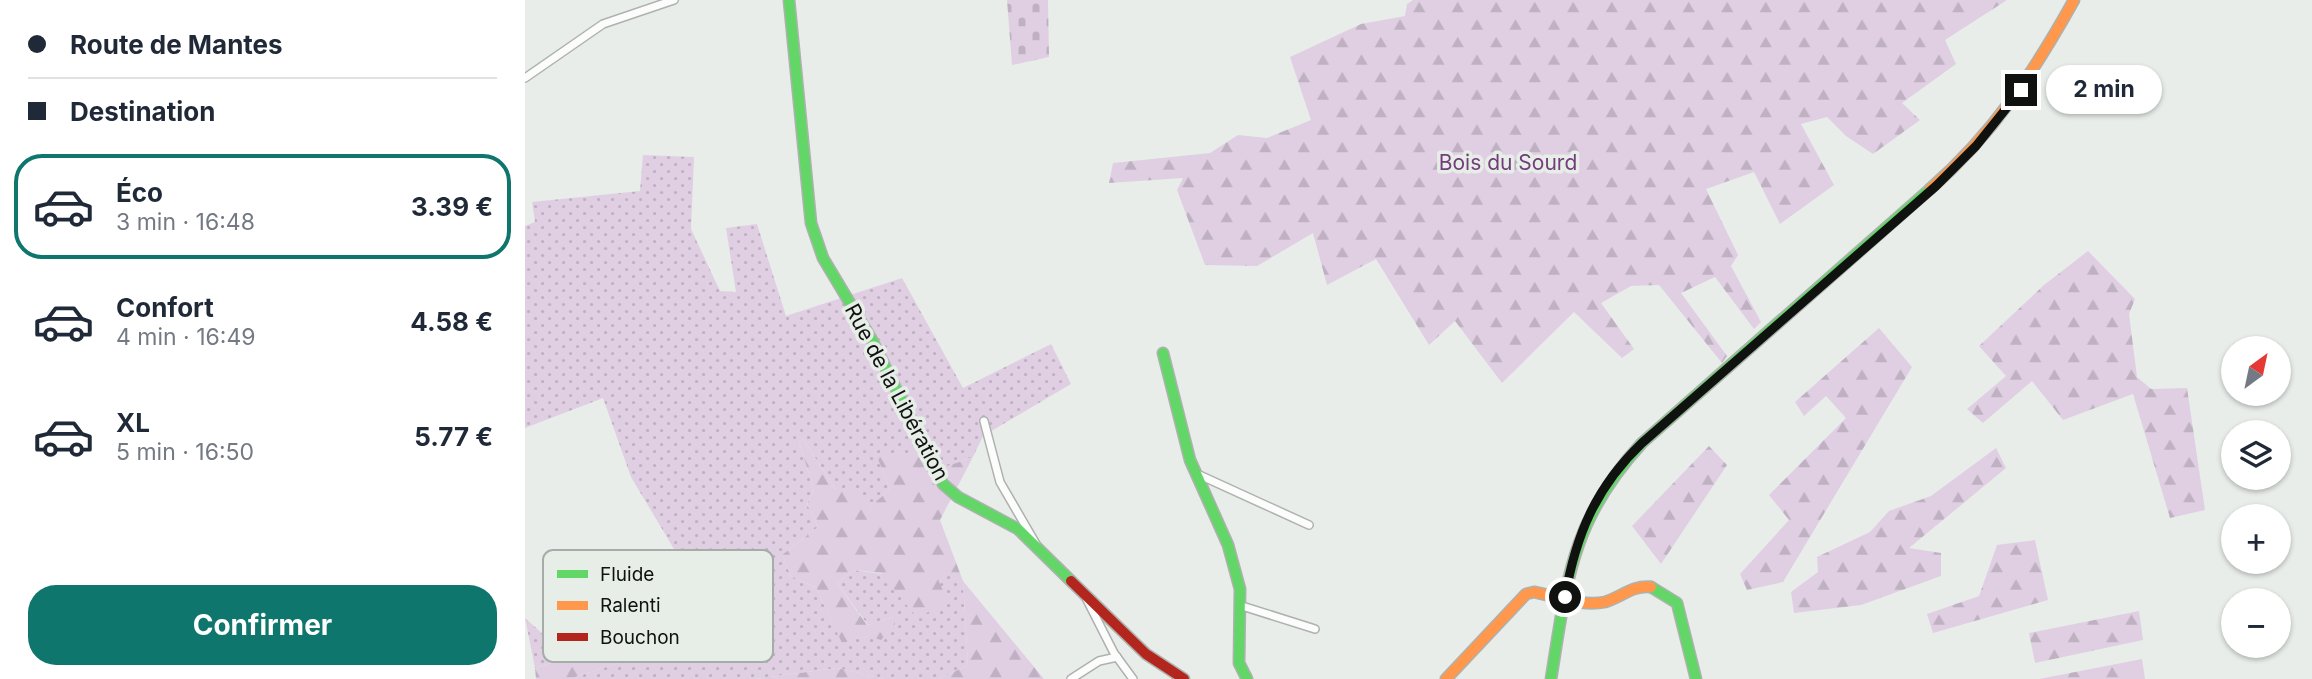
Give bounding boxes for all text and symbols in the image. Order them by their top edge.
text: Route de Mantes [70,29,283,60]
callout: 2 min [2045,66,2161,114]
route end [2005,74,2037,106]
text: 2 min [2073,75,2135,103]
text: Destination [70,96,215,127]
park label: Bois du Sourd [1439,150,1577,175]
icon: car [32,175,95,238]
text: Éco [116,177,163,208]
text: 3.39 € [411,191,493,222]
text: 3 min · 16:48 [116,208,255,236]
icon: car [32,290,95,353]
text: Confort [116,292,214,323]
street label: Rue de la Libération [840,299,954,485]
text: 4.58 € [410,306,493,337]
text: 4 min · 16:49 [116,323,256,351]
north arrow [2221,336,2291,406]
map controls [2221,336,2291,658]
icon: car [32,405,95,468]
text: XL [116,407,150,438]
button: layers [2221,420,2291,490]
text: 5.77 € [414,421,493,452]
text: 5 min · 16:50 [116,438,254,466]
button: + [2221,504,2291,574]
legend [543,550,773,662]
text: Fluide [600,563,654,586]
route start [1549,581,1581,613]
button: Confirmer [28,585,497,665]
button: − [2221,588,2291,658]
text: Ralenti [600,594,661,617]
text: Bouchon [600,626,680,649]

